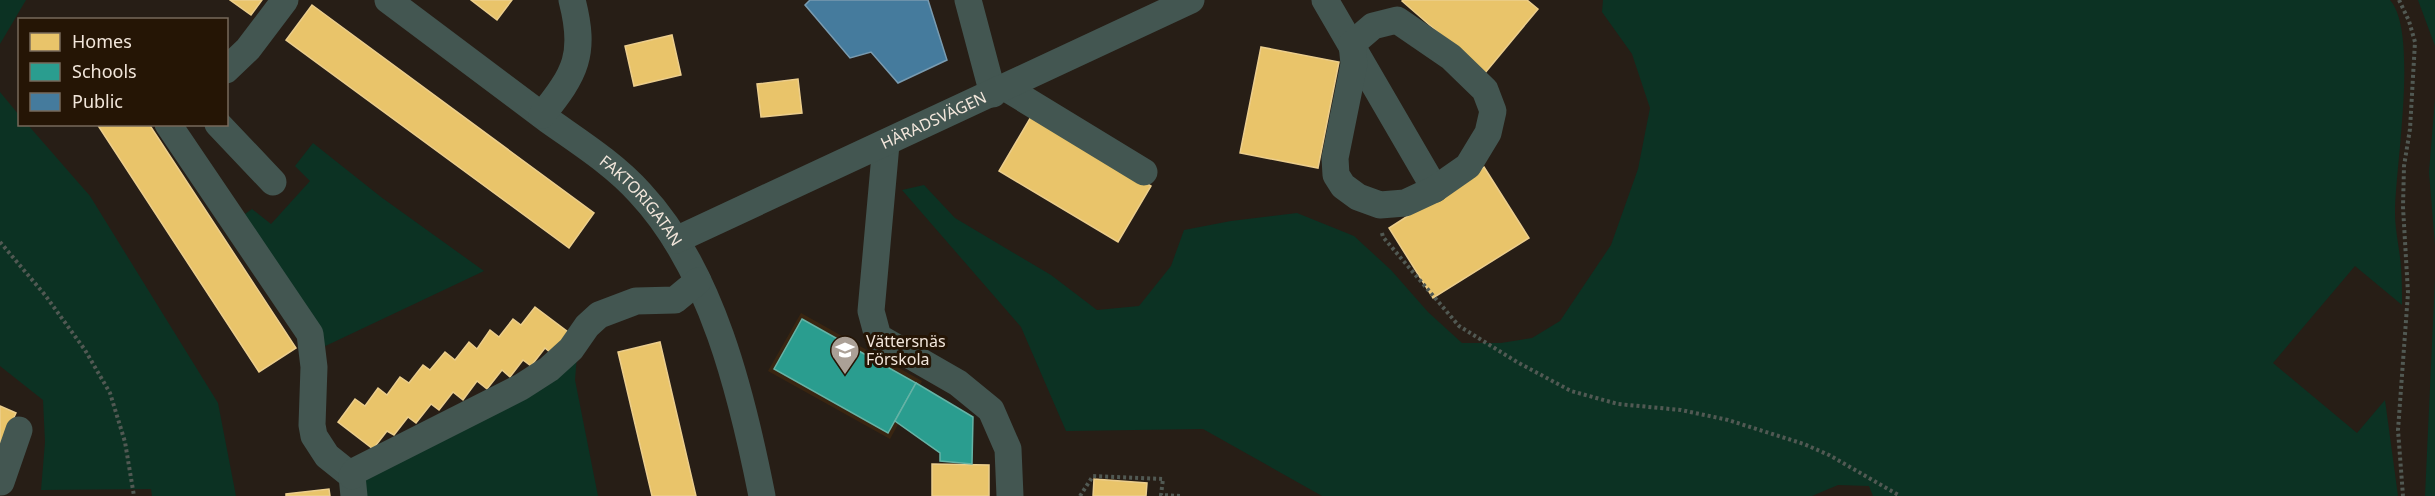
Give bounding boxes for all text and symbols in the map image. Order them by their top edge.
legend [18,18,228,126]
text: Homes [72,29,132,53]
text: Schools [72,59,137,83]
street label: HÄRADSVÄGEN [877,86,990,154]
text: Public [72,89,123,113]
street label: FAKTORIGATAN [595,150,688,250]
place label: Vättersnäs Förskola [866,330,946,370]
school or university icon: Vättersnäs Förskola [829,334,861,376]

